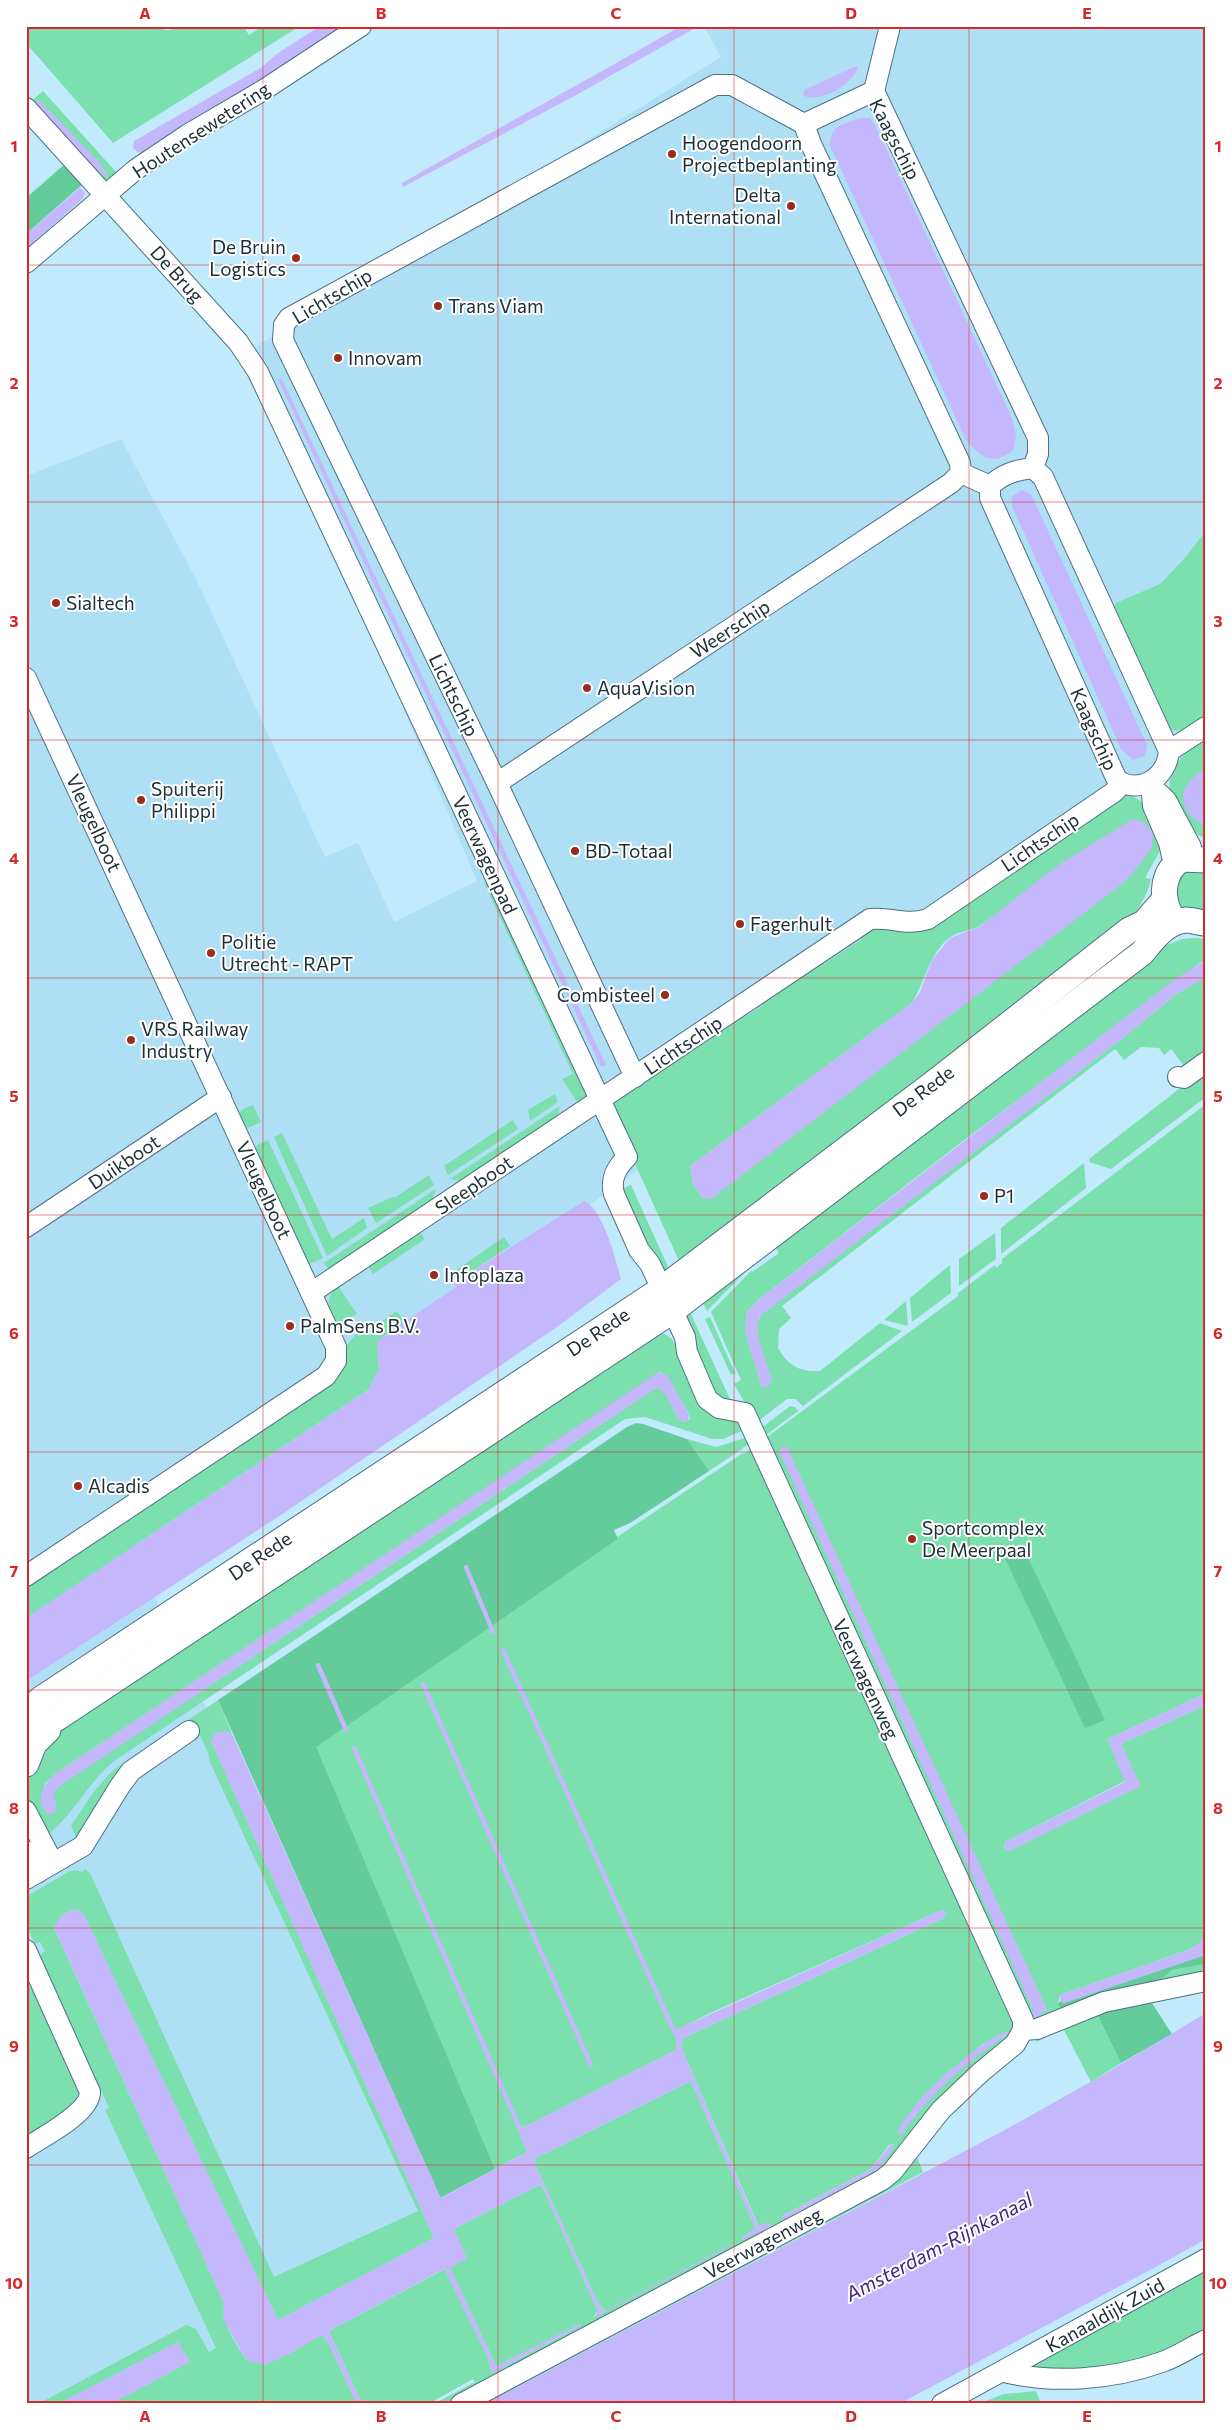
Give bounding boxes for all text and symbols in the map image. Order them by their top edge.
text: A [139,3,151,22]
text: B [376,3,387,22]
text: C [611,3,622,22]
text: D [845,3,857,22]
text: E [1082,3,1092,22]
street label: Houtensewetering [128,77,274,183]
street label: Kaagschip [865,94,926,183]
place label: Hoogendoorn Projectbeplanting [682,131,837,176]
text: 1 [10,136,18,155]
text: 1 [1214,136,1222,155]
marker: Hoogendoorn Projectbeplanting [666,148,678,160]
place label: Delta International [669,183,781,228]
marker: Delta International [785,200,797,212]
place label: De Bruin Logistics [209,235,286,280]
street label: De Brug [146,241,209,307]
marker: De Bruin Logistics [290,252,302,264]
street label: Lichtschip [288,263,376,328]
place label: Trans Viam [448,294,544,317]
marker: Trans Viam [432,300,444,312]
place label: Innovam [348,346,422,369]
marker: Innovam [332,352,344,364]
text: 2 [9,373,19,392]
text: 2 [1213,373,1223,392]
place label: Sialtech [66,591,135,614]
street label: Weerschip [686,594,774,663]
marker: Sialtech [50,597,62,609]
text: 3 [9,611,19,630]
text: 3 [1213,611,1223,630]
street label: Lichtschip [425,650,484,740]
place label: AquaVision [597,676,695,699]
marker: AquaVision [581,682,593,694]
street label: Kaagschip [1066,684,1123,774]
street label: Vleugelboot [62,770,127,875]
place label: Spuiterij Philippi [151,777,224,822]
street label: Veerwagenpad [448,792,523,917]
marker: Spuiterij Philippi [135,794,147,806]
street label: Lichtschip [996,807,1083,876]
place label: BD-Totaal [585,839,673,862]
marker: BD-Totaal [569,845,581,857]
text: 4 [9,848,19,867]
text: 4 [1213,848,1223,867]
place label: Fagerhult [750,912,832,935]
marker: Fagerhult [734,918,746,930]
place label: Politie Utrecht - RAPT [221,930,353,975]
marker: Politie Utrecht - RAPT [205,947,217,959]
place label: Combisteel [557,983,655,1006]
marker: Combisteel [659,989,671,1001]
street label: Lichtschip [639,1010,726,1079]
place label: VRS Railway Industry [141,1017,249,1062]
marker: VRS Railway Industry [125,1034,137,1046]
street label: De Rede [888,1060,958,1121]
text: 5 [9,1086,19,1105]
text: 5 [1213,1086,1223,1105]
street label: Duikboot [84,1129,164,1194]
street label: Vleugelboot [232,1137,297,1242]
street label: Sleepboot [430,1150,517,1219]
place label: P1 [994,1184,1014,1207]
marker: P1 [978,1190,990,1202]
place label: Infoplaza [444,1263,524,1286]
marker: Infoplaza [428,1269,440,1281]
street label: De Rede [562,1302,633,1361]
place label: PalmSens B.V. [300,1314,420,1337]
marker: PalmSens B.V. [284,1320,296,1332]
text: 6 [9,1323,19,1342]
text: 6 [1213,1323,1223,1342]
place label: Alcadis [88,1474,150,1497]
marker: Alcadis [72,1480,84,1492]
place label: Sportcomplex De Meerpaal [922,1516,1045,1561]
street label: De Rede [224,1526,295,1585]
marker: Sportcomplex De Meerpaal [906,1533,918,1545]
text: 7 [10,1561,19,1580]
text: 7 [1214,1561,1223,1580]
street label: Veerwagenweg [828,1615,904,1743]
text: 8 [9,1798,19,1817]
text: 8 [1213,1798,1223,1817]
text: 9 [9,2036,19,2055]
text: 9 [1213,2036,1223,2055]
water label: Amsterdam-Rijnkanaal [840,2186,1037,2306]
street label: Veerwagenweg [700,2202,826,2283]
street label: Kanaaldijk Zuid [1041,2272,1168,2357]
text: 10 [5,2273,23,2292]
text: 10 [1209,2273,1227,2292]
text: A [139,2406,151,2425]
text: B [376,2406,387,2425]
text: C [611,2406,622,2425]
text: D [845,2406,857,2425]
text: E [1082,2406,1092,2425]

